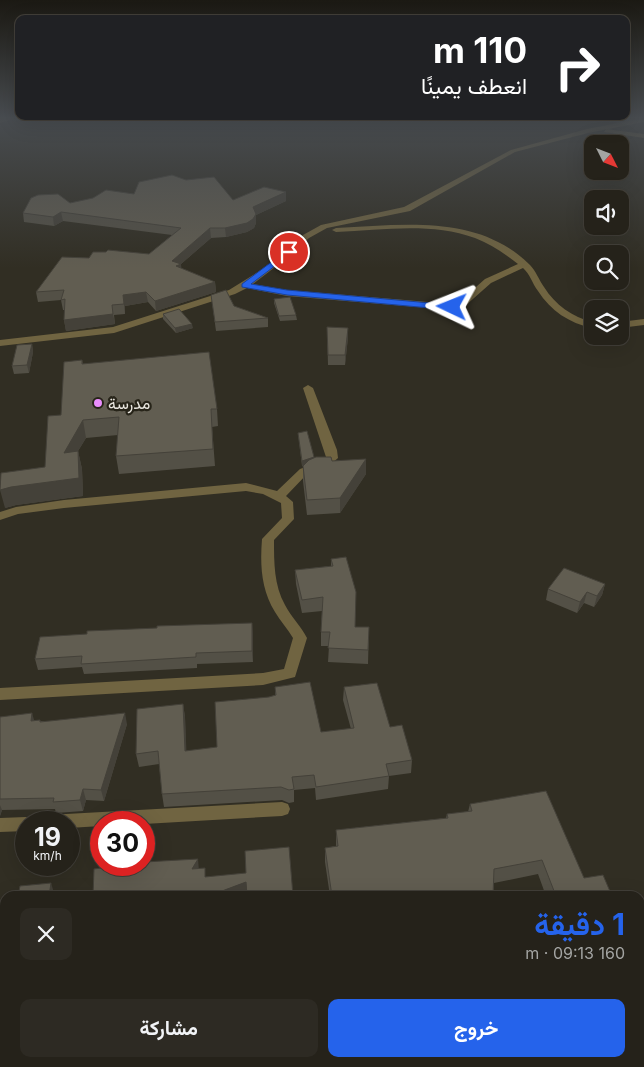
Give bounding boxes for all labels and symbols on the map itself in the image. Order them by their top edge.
north arrow [584,135,629,180]
pin [268,231,310,273]
position arrow [425,280,477,332]
place label: مدرسة [108,393,150,414]
marker: مدرسة [92,397,104,409]
speed limit sign: 30 [90,811,155,876]

